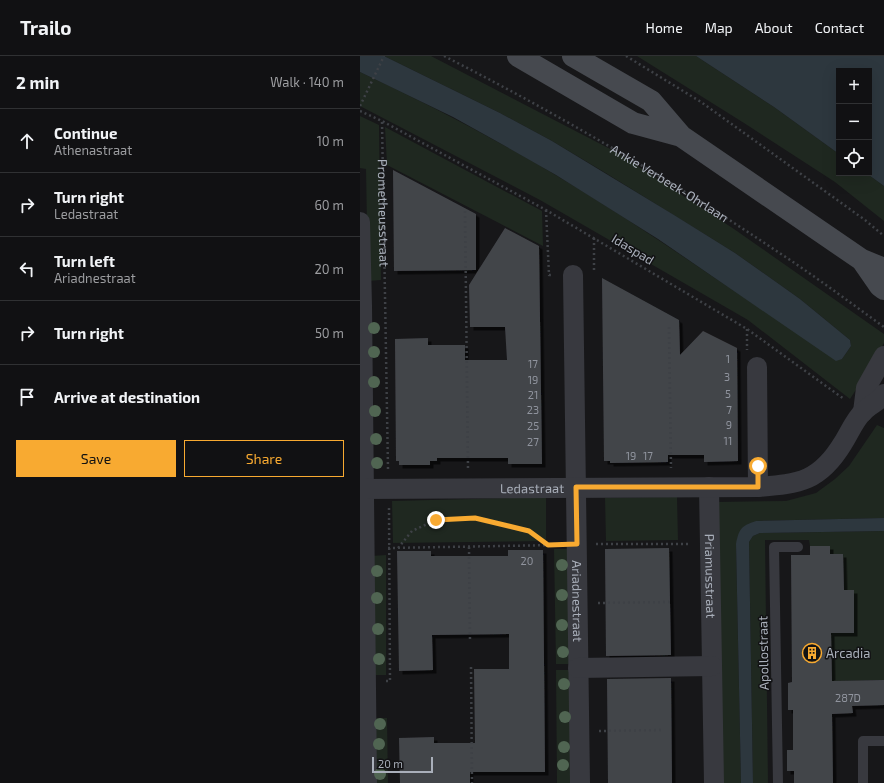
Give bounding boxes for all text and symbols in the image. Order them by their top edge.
text: Trailo [20,16,72,39]
text: Home [646,19,683,36]
text: Map [705,19,733,36]
text: About [755,19,793,36]
text: Contact [815,19,864,36]
map controls [836,68,872,176]
button: + [836,68,872,104]
text: 2 min [16,72,59,92]
text: Walk · 140 m [270,74,344,90]
button: − [836,104,872,140]
text: Continue [54,124,117,142]
icon: ahead [16,130,38,152]
text: 10 m [317,133,344,149]
button: locate [836,140,872,176]
street label: Ankie Verbeek-Ohrlaan [608,141,732,225]
text: Athenastraat [54,142,132,158]
street label: Prometheusstraat [375,159,393,267]
text: Turn right [54,188,124,206]
icon: right [16,194,38,216]
text: 60 m [314,197,344,213]
text: Ledastraat [54,206,118,222]
street label: Idaspad [609,230,657,268]
text: Turn left [54,252,115,270]
icon: left [16,258,38,280]
text: 20 m [315,261,344,277]
text: Ariadnestraat [54,270,136,286]
icon: right [16,322,38,344]
text: Turn right [54,324,124,342]
text: 50 m [315,325,344,341]
house number: 1 [726,352,730,365]
house number: 17 [528,357,538,370]
house number: 3 [724,370,730,383]
house number: 19 [528,373,538,386]
icon: arrive [16,386,38,408]
house number: 5 [725,387,731,400]
text: Arrive at destination [54,388,200,406]
house number: 21 [528,388,538,401]
house number: 23 [527,403,539,416]
house number: 7 [726,403,732,416]
house number: 9 [726,418,732,431]
house number: 25 [527,419,539,432]
house number: 11 [724,434,732,447]
house number: 27 [527,435,539,448]
button: Save [16,440,176,477]
button: Share [184,440,344,477]
house number: 19 [626,449,636,462]
house number: 17 [643,449,653,462]
route start [749,457,767,475]
street label: Ledastraat [500,480,564,496]
route end [427,511,445,529]
street label: Priamusstraat [702,534,719,619]
house number: 20 [521,554,533,567]
street label: Ariadnestraat [569,560,586,642]
street label: Apollostraat [754,616,772,690]
building icon: Arcadia [801,642,823,664]
place label: Arcadia [826,645,870,661]
house number: 287D [835,691,861,704]
scale bar [372,755,433,774]
text: 20 m [378,757,403,770]

